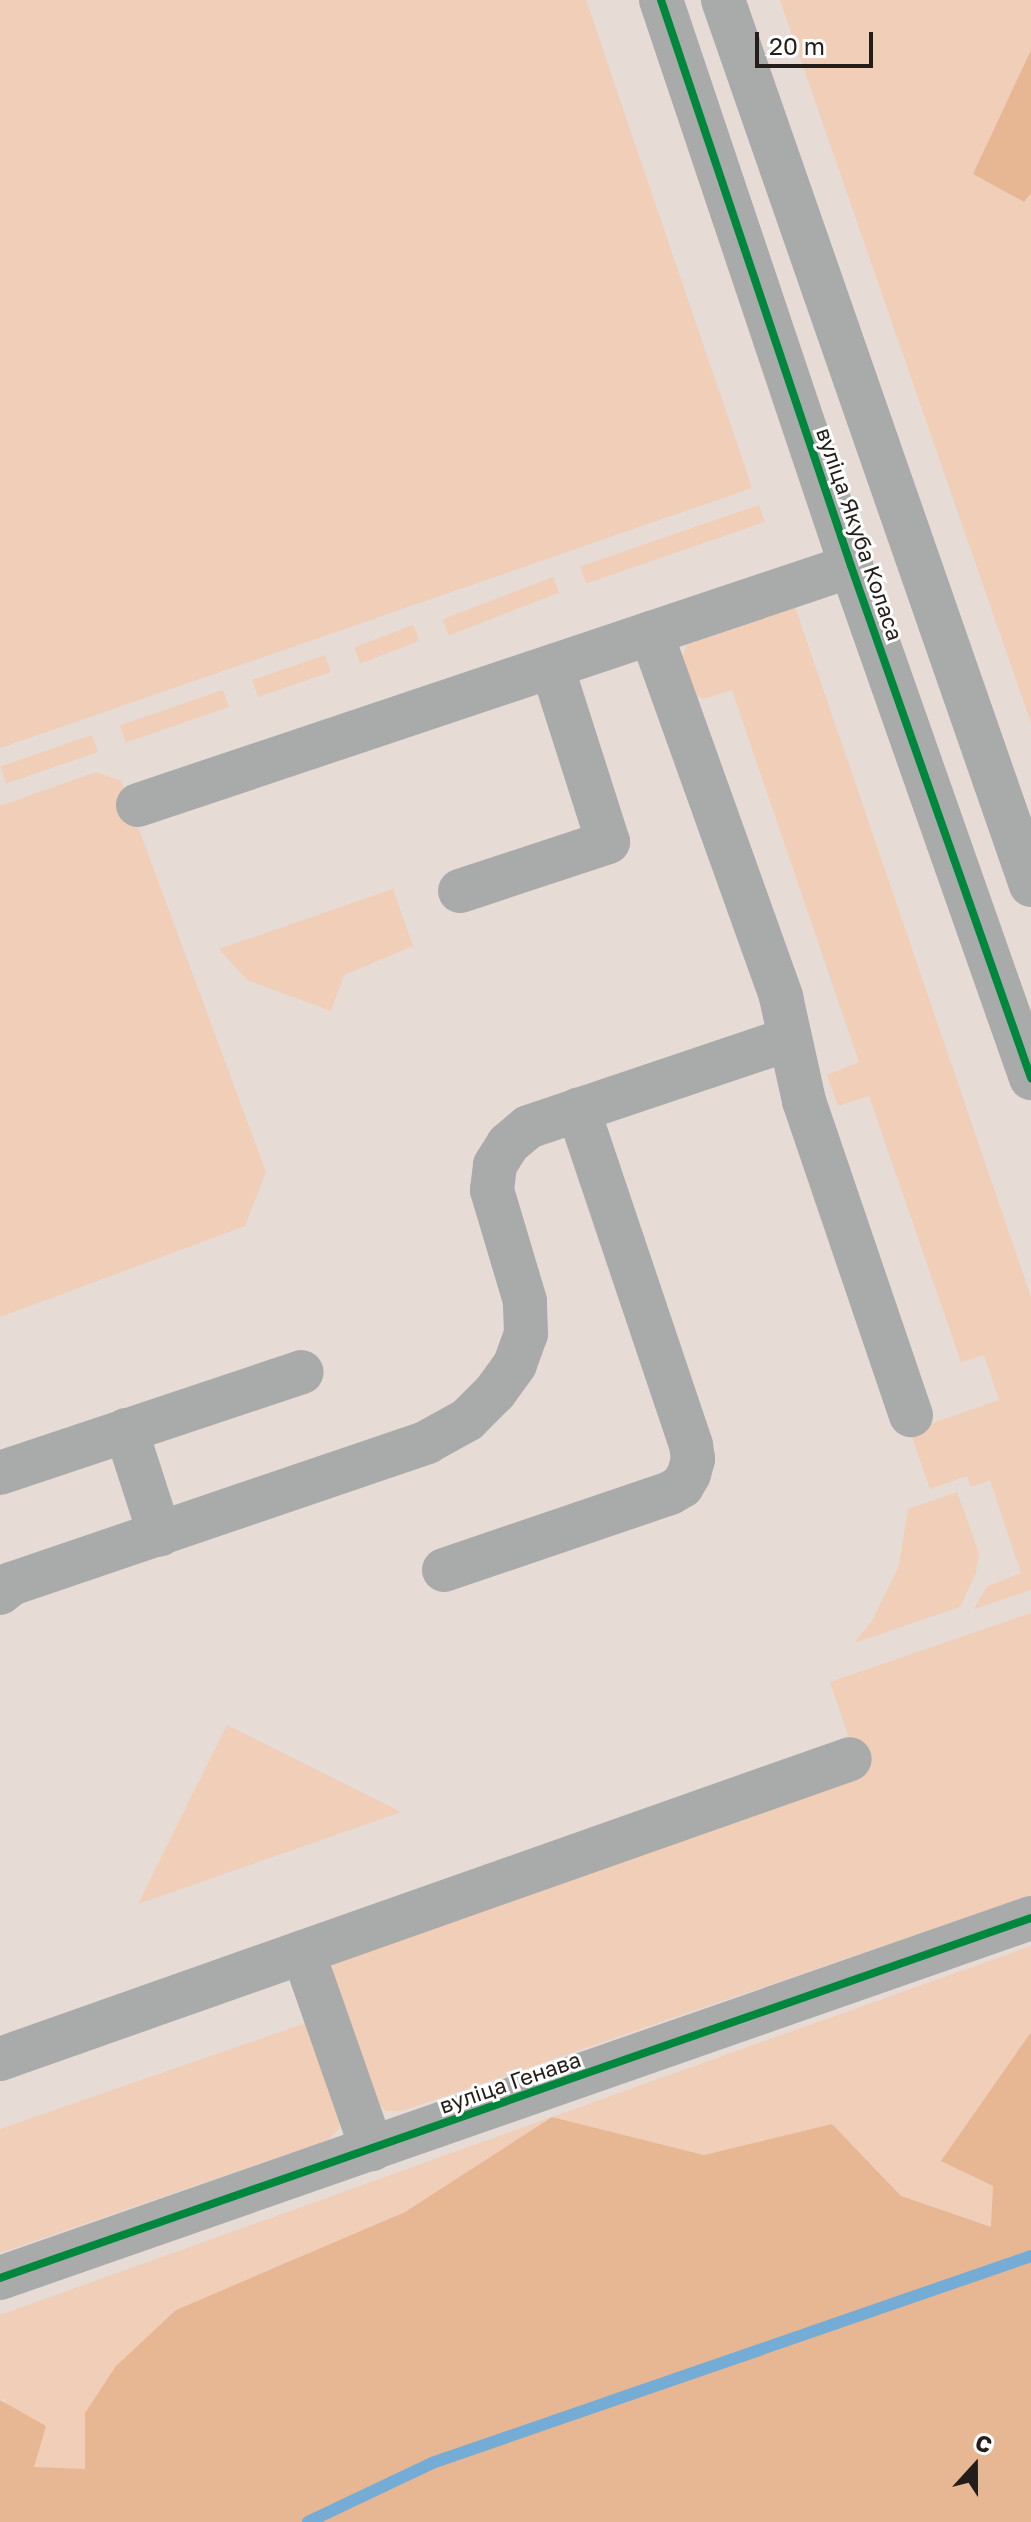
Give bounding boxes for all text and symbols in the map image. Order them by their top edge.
scale bar [759,16,877,66]
text: 20 m [769,31,825,60]
street label: вуліца Якуба Коласа [811,424,909,644]
street label: вуліца Генава [436,2045,584,2119]
north arrow [935,2426,1015,2506]
text: С [972,2428,996,2459]

